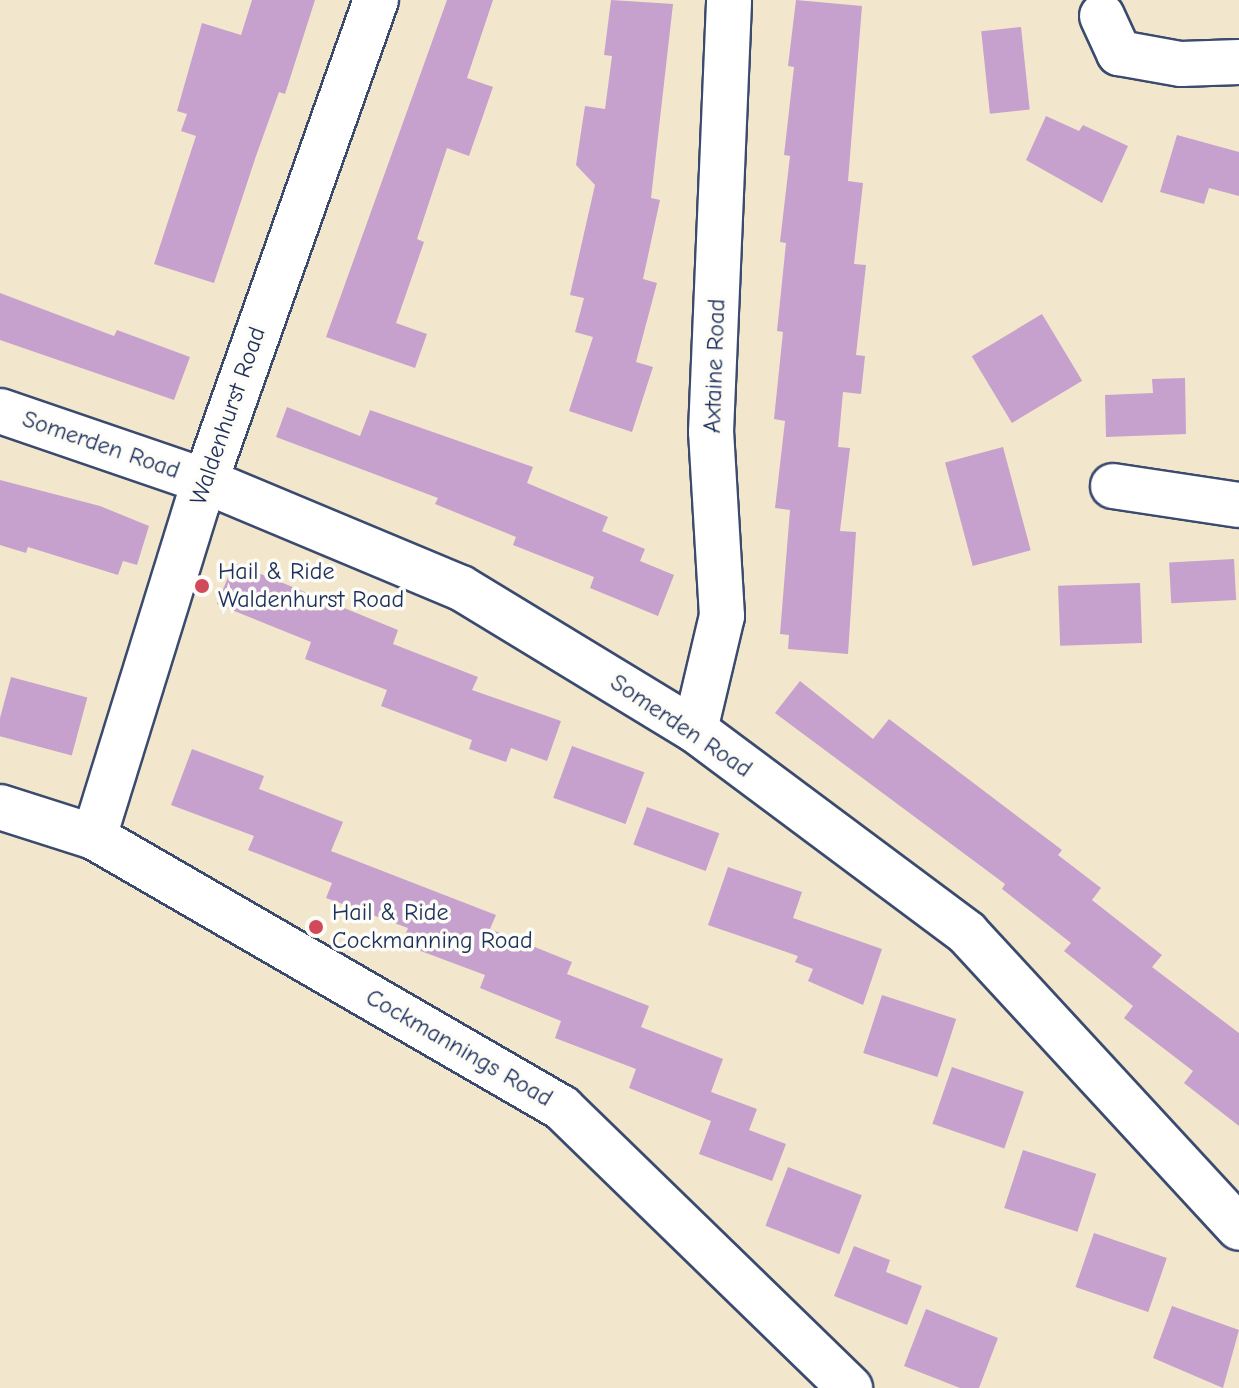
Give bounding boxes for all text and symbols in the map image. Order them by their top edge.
street label: Axtaine Road [698,298,732,434]
street label: Waldenhurst Road [184,323,272,509]
street label: Somerden Road [19,405,183,485]
place label: Hail & Ride Waldenhurst Road [218,558,404,614]
marker: Hail & Ride Waldenhurst Road [193,577,211,595]
street label: Somerden Road [605,668,757,784]
place label: Hail & Ride Cockmanning Road [332,899,533,955]
marker: Hail & Ride Cockmanning Road [307,918,325,936]
street label: Cockmannings Road [361,983,557,1113]

